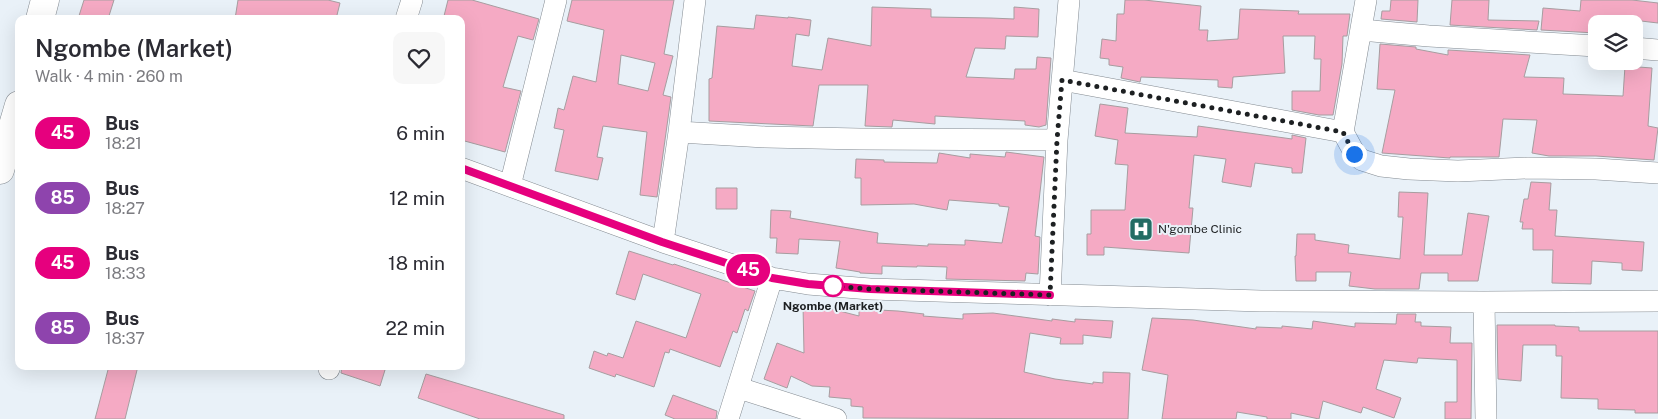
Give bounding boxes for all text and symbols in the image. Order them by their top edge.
map controls [1588,15,1643,70]
button: layers [1588,15,1643,70]
button: heart [393,32,445,84]
text: Ngombe (Market) [35,34,233,62]
text: Walk · 4 min · 260 m [35,67,183,86]
text: Bus [105,112,139,134]
text: 45 [51,122,74,143]
text: 6 min [396,122,445,144]
text: 18:21 [105,134,142,153]
your location [1342,142,1367,167]
text: Bus [105,177,139,199]
text: 85 [50,187,75,208]
text: 12 min [389,187,445,209]
text: 18:27 [105,199,145,218]
hospital icon: N'gombe Clinic [1128,216,1154,242]
place label: N'gombe Clinic [1158,222,1242,236]
text: Bus [105,242,139,264]
text: 45 [51,252,74,273]
text: 18 min [388,252,445,274]
line badge: 45 [726,254,770,286]
text: 45 [736,259,760,280]
text: 18:33 [105,264,146,283]
marker: Ngombe (Market) [822,275,844,297]
place label: Ngombe (Market) [783,299,883,313]
text: Bus [105,307,139,329]
text: 85 [50,317,75,338]
text: 22 min [386,317,445,339]
text: 18:37 [105,329,145,348]

